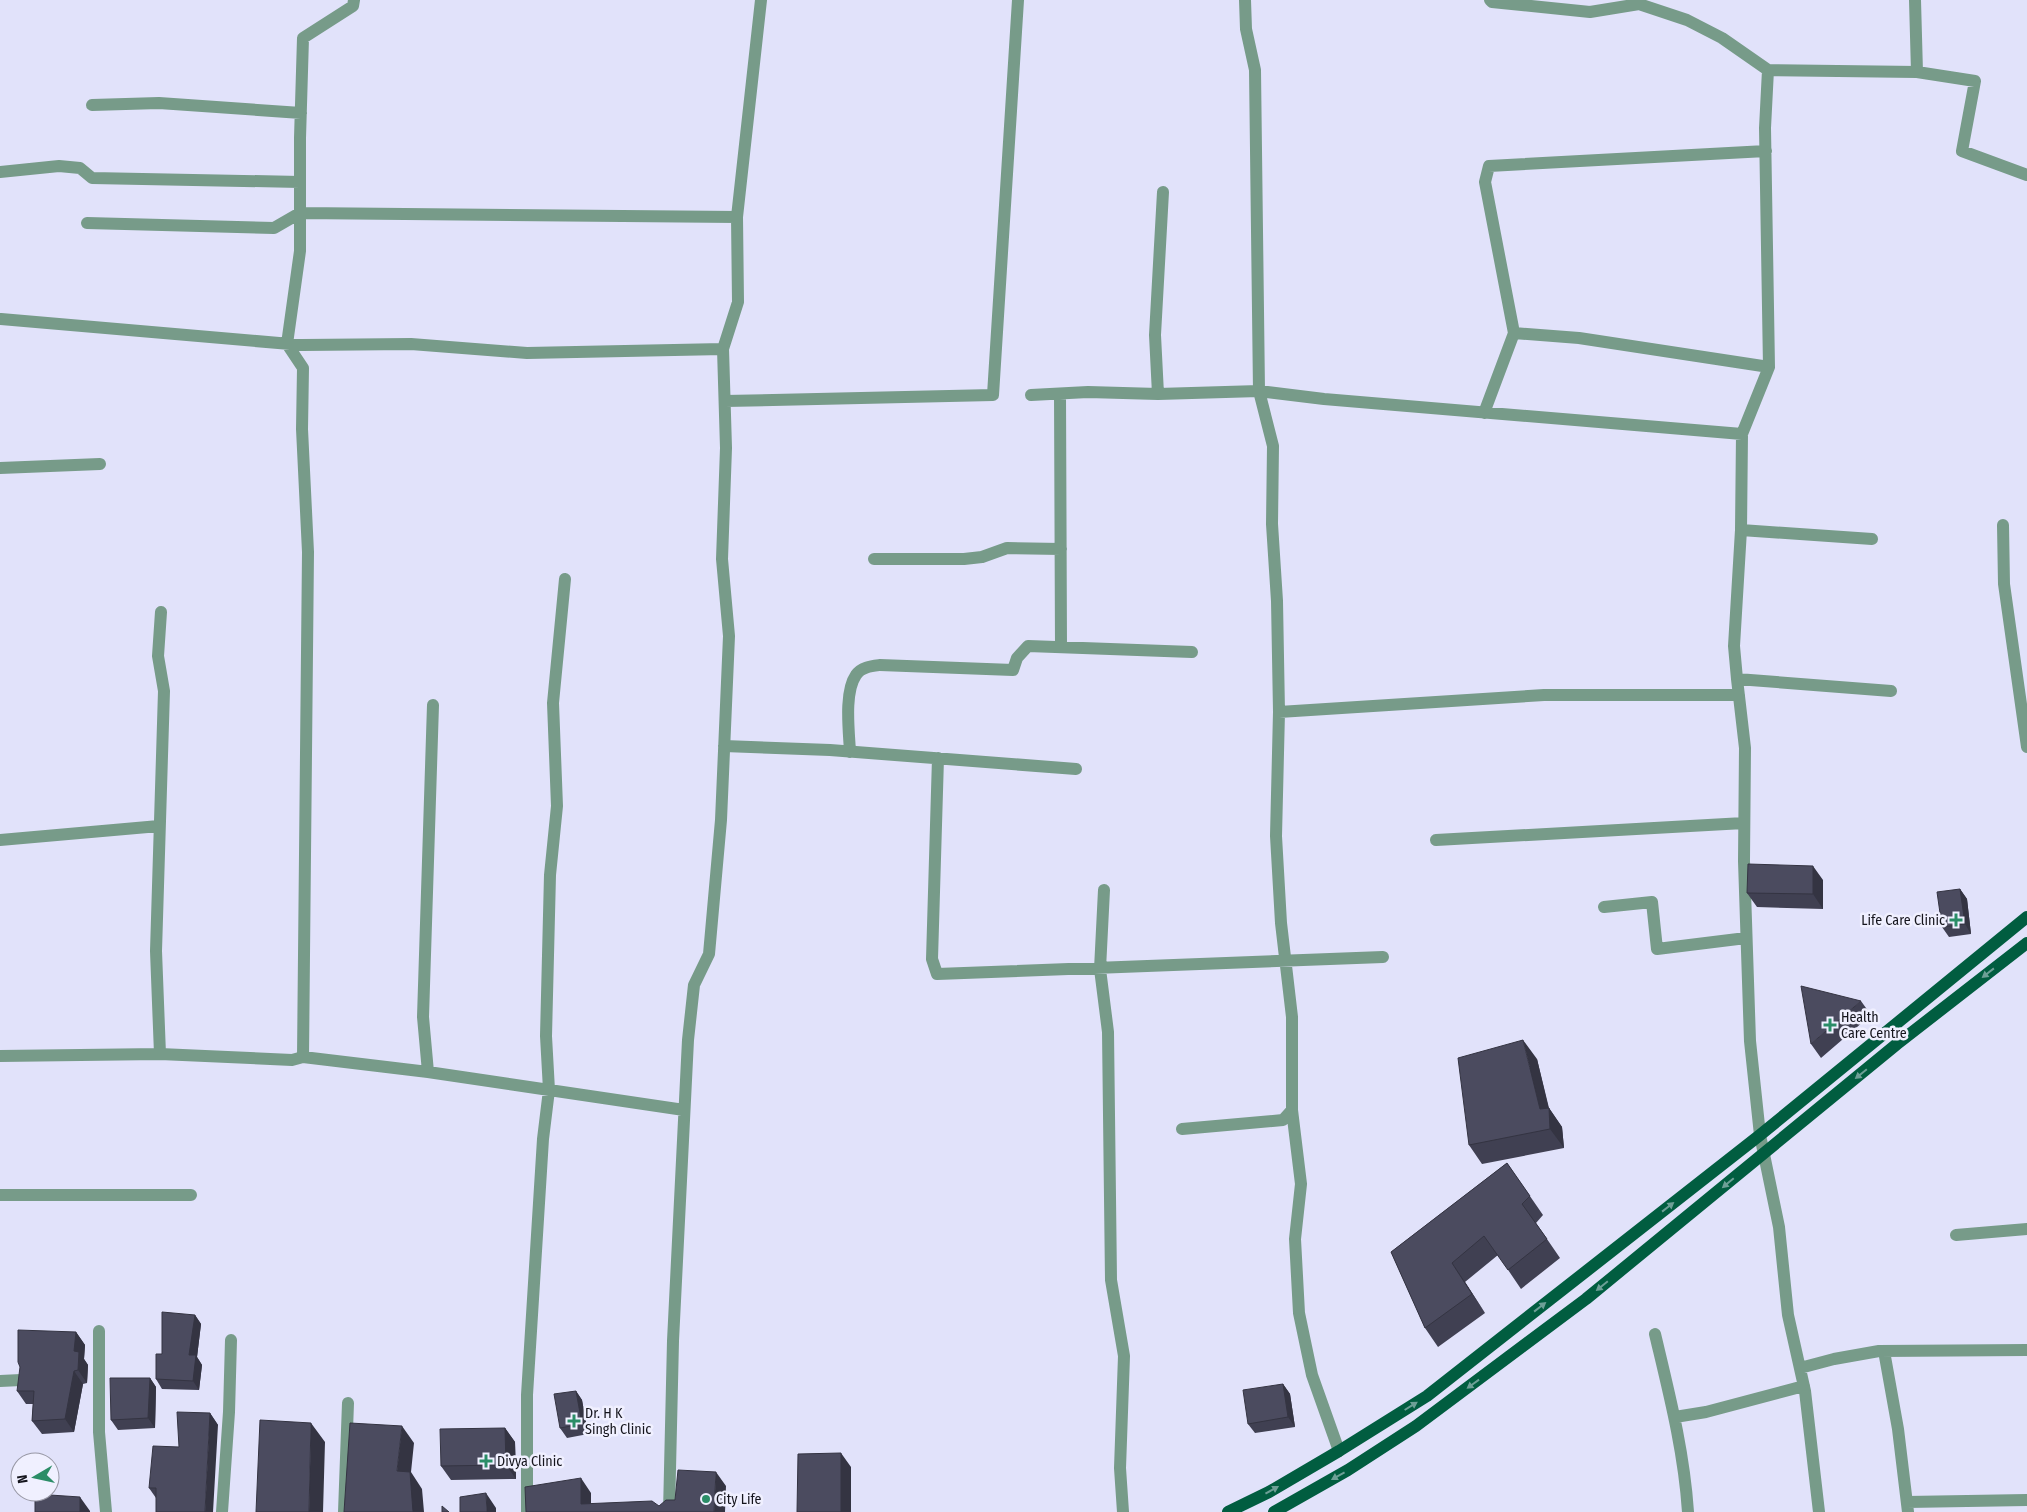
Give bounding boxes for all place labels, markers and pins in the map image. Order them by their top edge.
place label: Life Care Clinic [1861,912,1945,929]
marker: Life Care Clinic [1949,913,1963,927]
place label: Health Care Centre [1841,1009,1907,1042]
marker: Health Care Centre [1823,1018,1837,1032]
place label: Dr. H K Singh Clinic [585,1405,651,1438]
marker: Dr. H K Singh Clinic [567,1414,581,1428]
place label: Divya Clinic [497,1453,562,1470]
marker: Divya Clinic [479,1454,493,1468]
place label: City Life [716,1491,762,1508]
marker: City Life [700,1493,712,1505]

